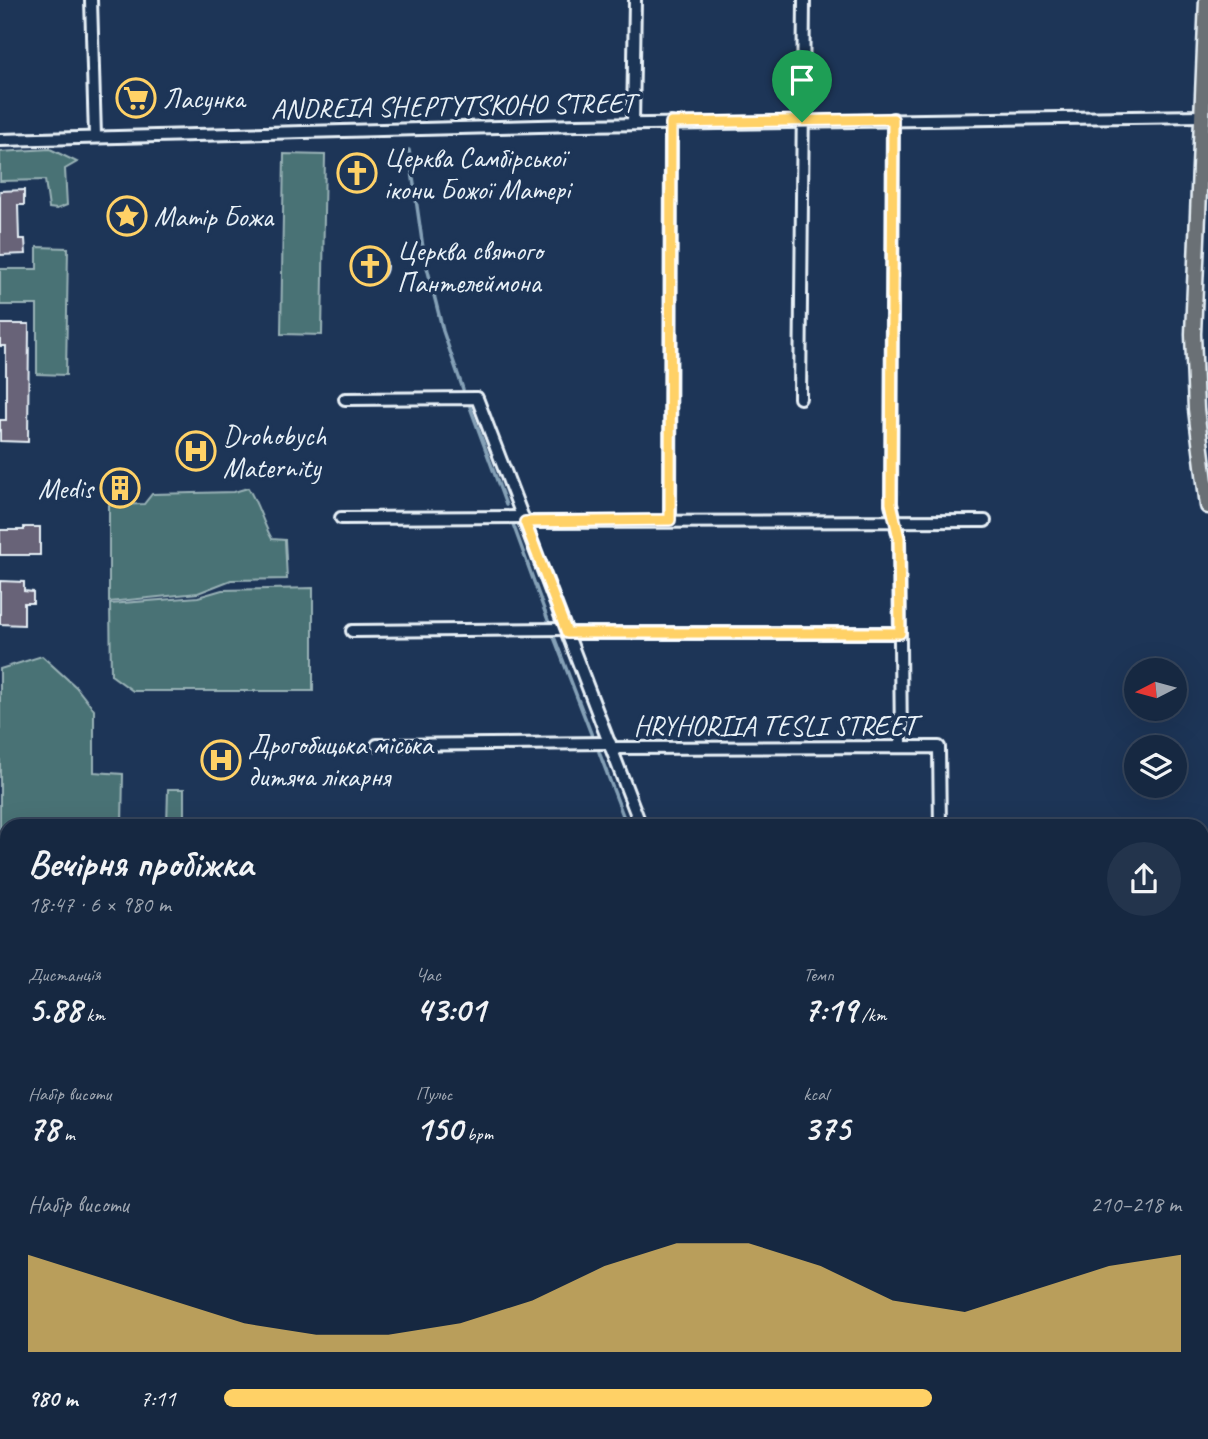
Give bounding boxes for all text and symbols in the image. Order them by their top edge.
pin [772,50,832,122]
icon: arrive [783,61,821,99]
supermarket icon: Ласунка [115,77,157,119]
place label: Ласунка [163,81,247,116]
street label: ANDREIA SHEPTYTSKOHO STREET [271,85,642,126]
place label: Церква Самбірської ікони Божої Матері [384,140,574,207]
church icon: Церква Самбірської ікони Божої Матері [336,152,378,194]
place icon: Матір Божа [106,195,148,237]
place label: Матір Божа [154,199,275,234]
place label: Церква святого Пантелеймона [397,233,546,300]
church icon: Церква святого Пантелеймона [349,245,391,287]
place label: Drohobych Maternity [223,418,327,485]
hospital icon: Drohobych Maternity [175,430,217,472]
building icon: Medis [99,467,141,509]
place label: Medis [38,471,95,506]
north arrow [1124,658,1186,721]
map controls [1124,658,1187,798]
street label: HRYHORIIA TESLI STREET [634,708,923,743]
place label: Дрогобицька міська дитяча лікарня [248,727,434,794]
button: layers [1124,735,1187,798]
hospital icon: Дрогобицька міська дитяча лікарня [200,739,242,781]
text: Вечірня пробіжка [28,840,253,887]
button: share [1107,842,1181,916]
text: 18:47 · 6 × 980 m [28,890,171,919]
text: Дистанція [28,963,101,987]
text: Час [416,963,441,987]
text: Темп [803,963,834,987]
text: 5.88 [28,987,82,1032]
text: 43:01 [416,987,486,1032]
text: 7:19 [803,987,857,1032]
text: km [82,1003,105,1027]
text: /km [857,1003,886,1027]
text: Набір висоти [28,1082,111,1106]
text: Пульс [416,1082,452,1106]
text: kcal [803,1082,828,1106]
text: 78 [28,1106,59,1151]
text: 150 [416,1106,462,1151]
text: 375 [803,1106,850,1151]
text: m [59,1122,75,1146]
text: bpm [462,1122,493,1146]
text: Набір висоти [28,1190,128,1219]
text: 210–218 m [1090,1190,1181,1219]
text: 980 m [28,1384,77,1413]
text: 7:11 [140,1384,176,1413]

